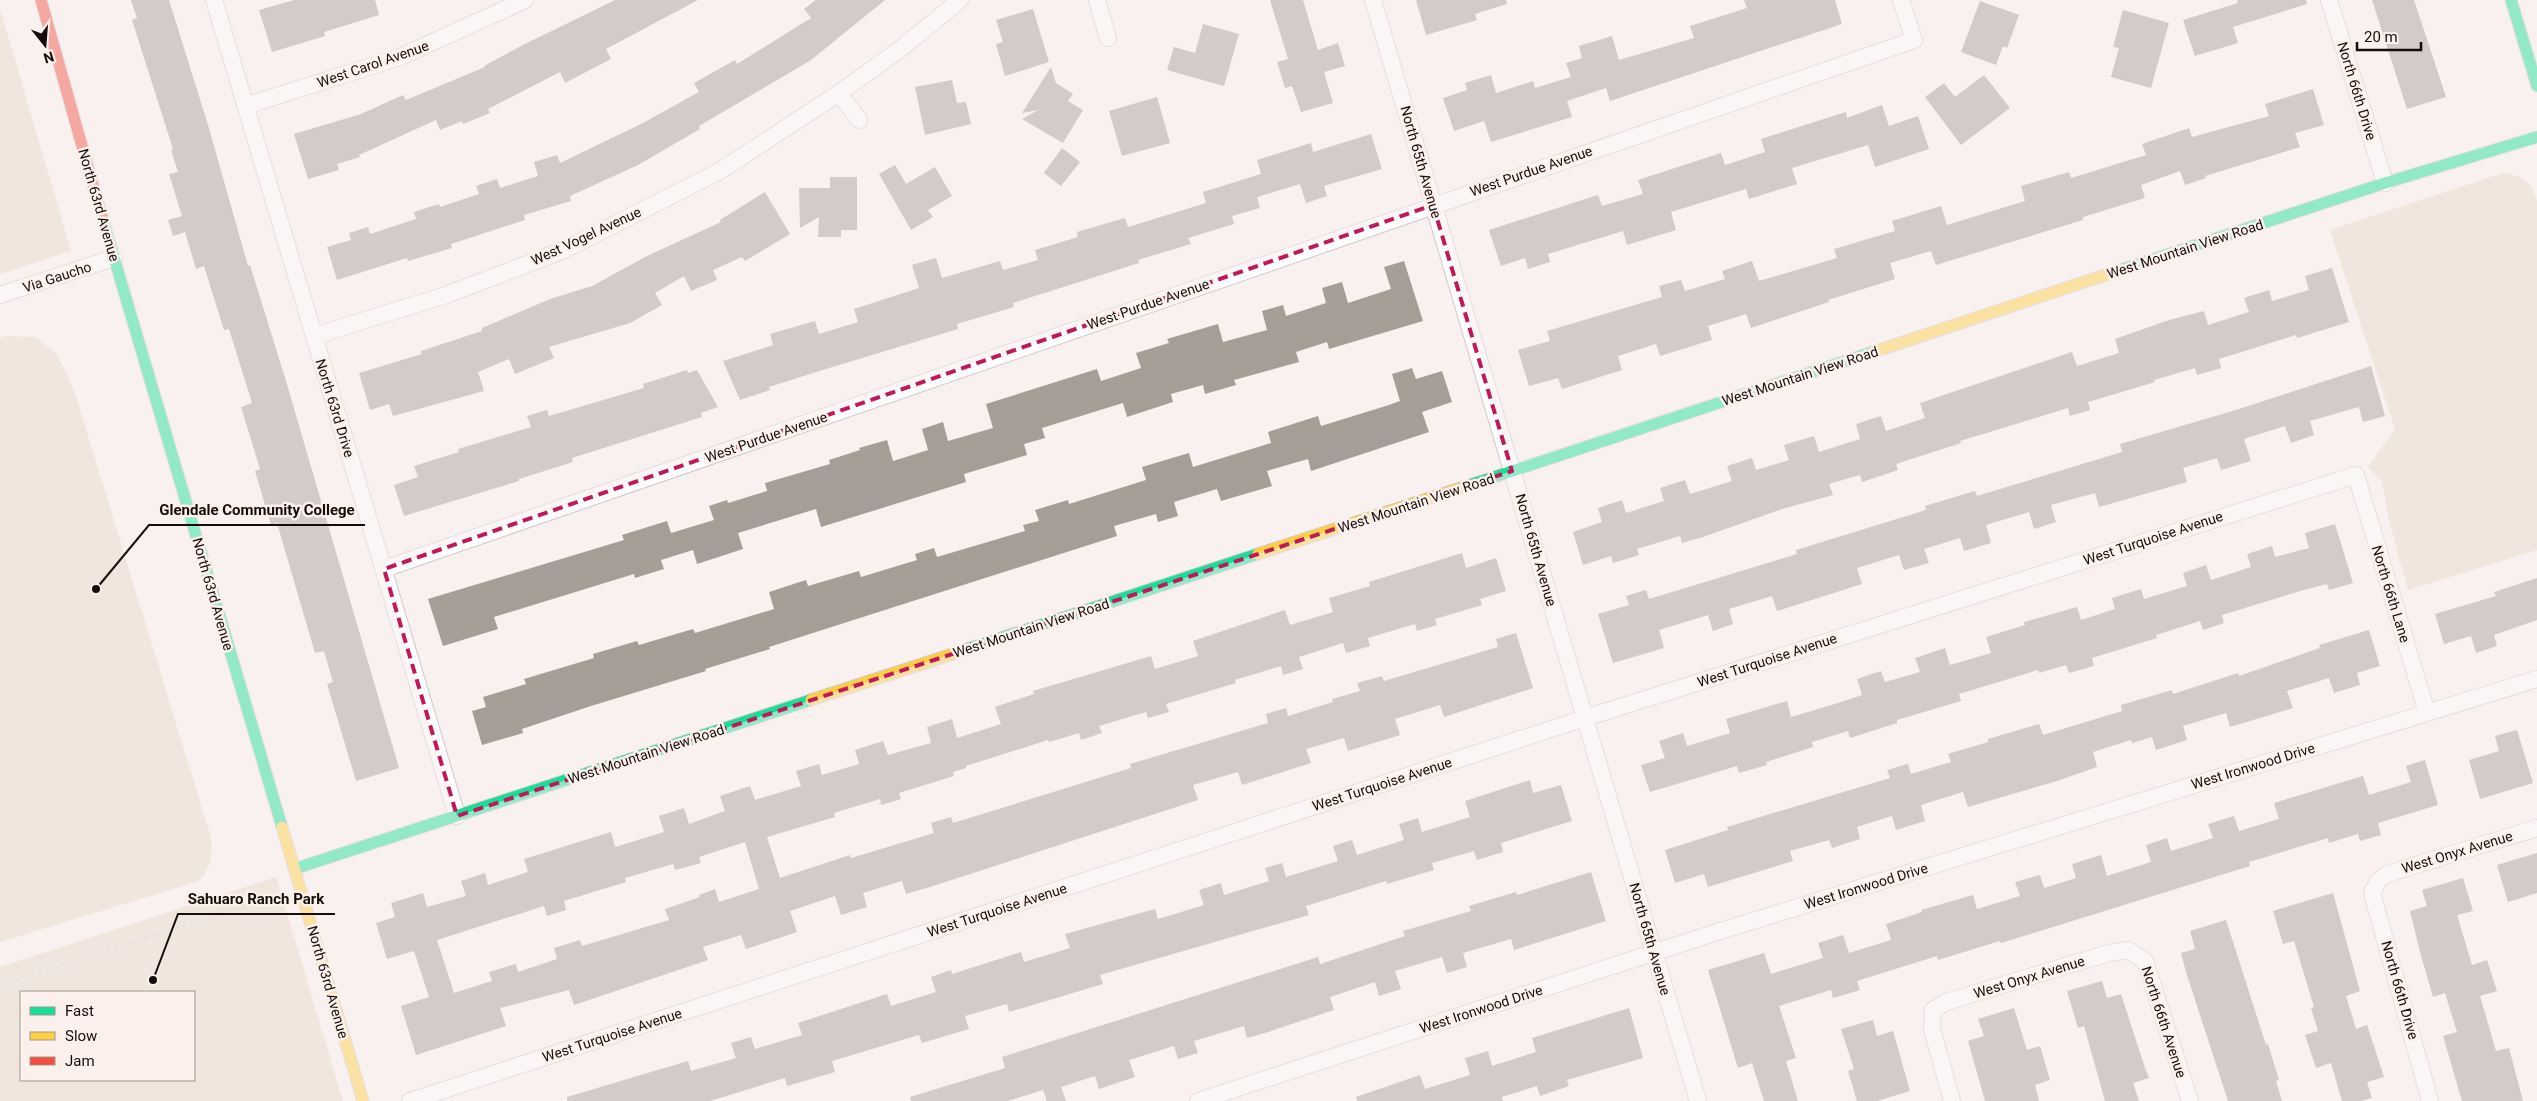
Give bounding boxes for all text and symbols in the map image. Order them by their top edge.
north arrow [20,20,70,70]
scale bar [2357,20,2421,52]
text: 20 m [2364,28,2398,46]
street label: West Carol Avenue [315,37,431,91]
street label: North 66th Drive [2334,40,2380,142]
text: N [42,48,56,67]
street label: North 65th Avenue [1397,104,1445,220]
street label: West Purdue Avenue [1468,143,1594,199]
street label: North 63rd Avenue [75,147,123,263]
street label: West Vogel Avenue [528,204,644,268]
street label: West Mountain View Road [2105,216,2265,282]
street label: Via Gaucho [21,258,93,296]
street label: West Purdue Avenue [1085,276,1211,332]
street label: West Mountain View Road [1720,343,1880,409]
street label: North 63rd Drive [312,357,358,459]
street label: West Purdue Avenue [703,409,829,465]
street label: West Mountain View Road [1336,470,1496,536]
street label: North 65th Avenue [1512,492,1560,608]
callout: Glendale Community College [149,495,365,525]
text: Glendale Community College [159,501,355,519]
street label: West Turquoise Avenue [2081,508,2225,568]
street label: North 63rd Avenue [189,536,237,652]
street label: North 66th Lane [2369,544,2413,644]
street label: West Mountain View Road [951,595,1111,661]
street label: West Turquoise Avenue [1695,630,1839,690]
street label: West Mountain View Road [566,721,726,787]
street label: West Ironwood Drive [2189,740,2317,792]
street label: West Turquoise Avenue [1310,754,1454,814]
street label: West Onyx Avenue [2400,828,2514,876]
street label: West Ironwood Drive [1802,860,1930,912]
street label: West Turquoise Avenue [925,880,1069,940]
street label: North 65th Avenue [1626,881,1674,997]
callout: Sahuaro Ranch Park [178,884,335,914]
text: Sahuaro Ranch Park [188,890,325,908]
street label: North 63rd Avenue [304,924,352,1040]
street label: North 66th Drive [2378,939,2422,1041]
street label: West Onyx Avenue [1972,953,2086,1001]
street label: North 66th Avenue [2138,964,2190,1080]
street label: West Ironwood Drive [1417,982,1545,1036]
legend [20,991,195,1081]
text: Fast [65,1002,94,1020]
street label: West Turquoise Avenue [540,1005,684,1065]
text: Slow [65,1027,97,1045]
text: Jam [65,1052,95,1070]

